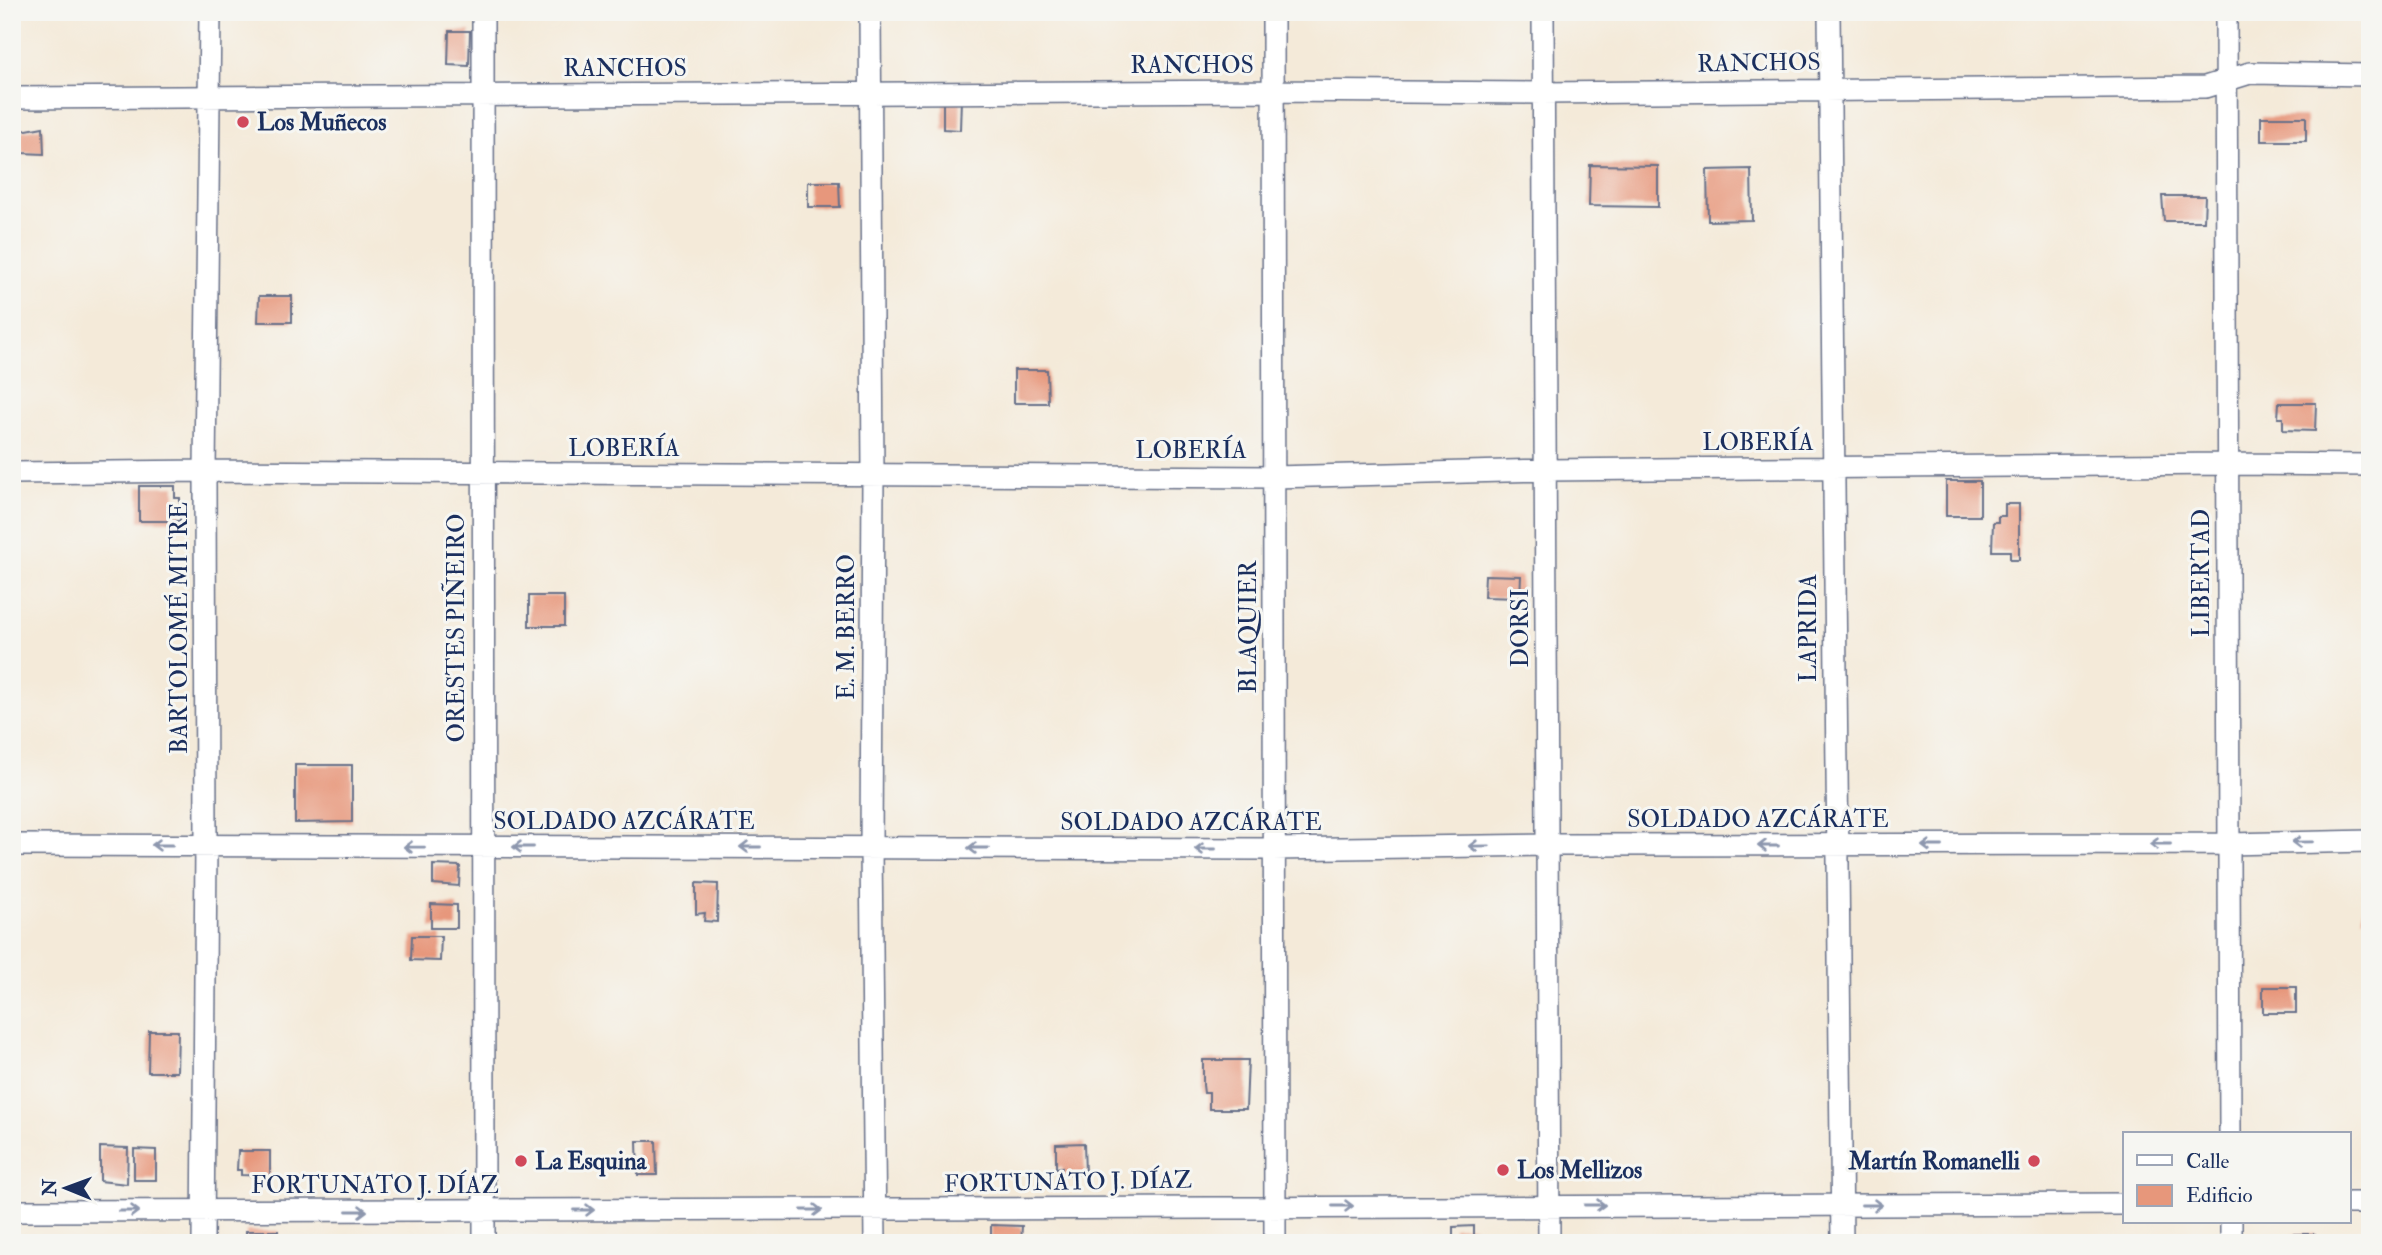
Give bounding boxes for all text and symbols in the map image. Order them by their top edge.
street label: RANCHOS [1697,46,1821,80]
street label: RANCHOS [1130,50,1254,81]
street label: RANCHOS [563,53,687,84]
place label: Los Muñecos [257,107,386,138]
marker: Los Muñecos [235,114,251,130]
street label: LOBERÍA [1702,426,1814,458]
street label: LOBERÍA [568,432,680,464]
street label: LOBERÍA [1135,434,1247,466]
street label: BARTOLOMÉ MITRE [163,502,195,754]
street label: LIBERTAD [2186,509,2217,637]
street label: ORESTES PIÑEIRO [440,513,472,743]
street label: E. M. BERRO [831,554,862,700]
street label: BLAQUIER [1233,560,1264,693]
street label: LAPRIDA [1793,574,1824,682]
street label: DORSI [1505,588,1536,668]
street label: SOLDADO AZCÁRATE [1627,803,1889,835]
street label: SOLDADO AZCÁRATE [493,805,755,837]
street label: SOLDADO AZCÁRATE [1060,806,1322,838]
one-way arrow [2290,836,2313,849]
one-way arrow [2149,837,2172,851]
one-way arrow [151,838,174,852]
one-way arrow [1468,839,1491,853]
one-way arrow [1756,839,1779,853]
one-way arrow [1921,839,1944,853]
one-way arrow [403,840,426,854]
one-way arrow [511,840,534,854]
one-way arrow [739,840,762,854]
one-way arrow [966,841,989,855]
one-way arrow [1194,842,1217,856]
legend [2123,1132,2350,1224]
place label: La Esquina [535,1146,648,1177]
place label: Martín Romanelli [1847,1146,2021,1177]
text: Calle [2186,1148,2230,1175]
marker: La Esquina [513,1153,529,1169]
marker: Martín Romanelli [2026,1153,2042,1169]
north arrow [32,1154,102,1224]
place label: Los Mellizos [1517,1155,1642,1186]
marker: Los Mellizos [1495,1162,1511,1178]
street label: FORTUNATO J. DÍAZ [944,1163,1192,1200]
street label: FORTUNATO J. DÍAZ [251,1169,499,1201]
text: N [38,1178,62,1197]
text: Edificio [2186,1182,2253,1209]
one-way arrow [1583,1198,1606,1212]
one-way arrow [1860,1198,1883,1211]
one-way arrow [1331,1199,1354,1213]
one-way arrow [573,1203,596,1217]
one-way arrow [800,1203,823,1217]
one-way arrow [118,1204,141,1218]
one-way arrow [345,1204,368,1218]

